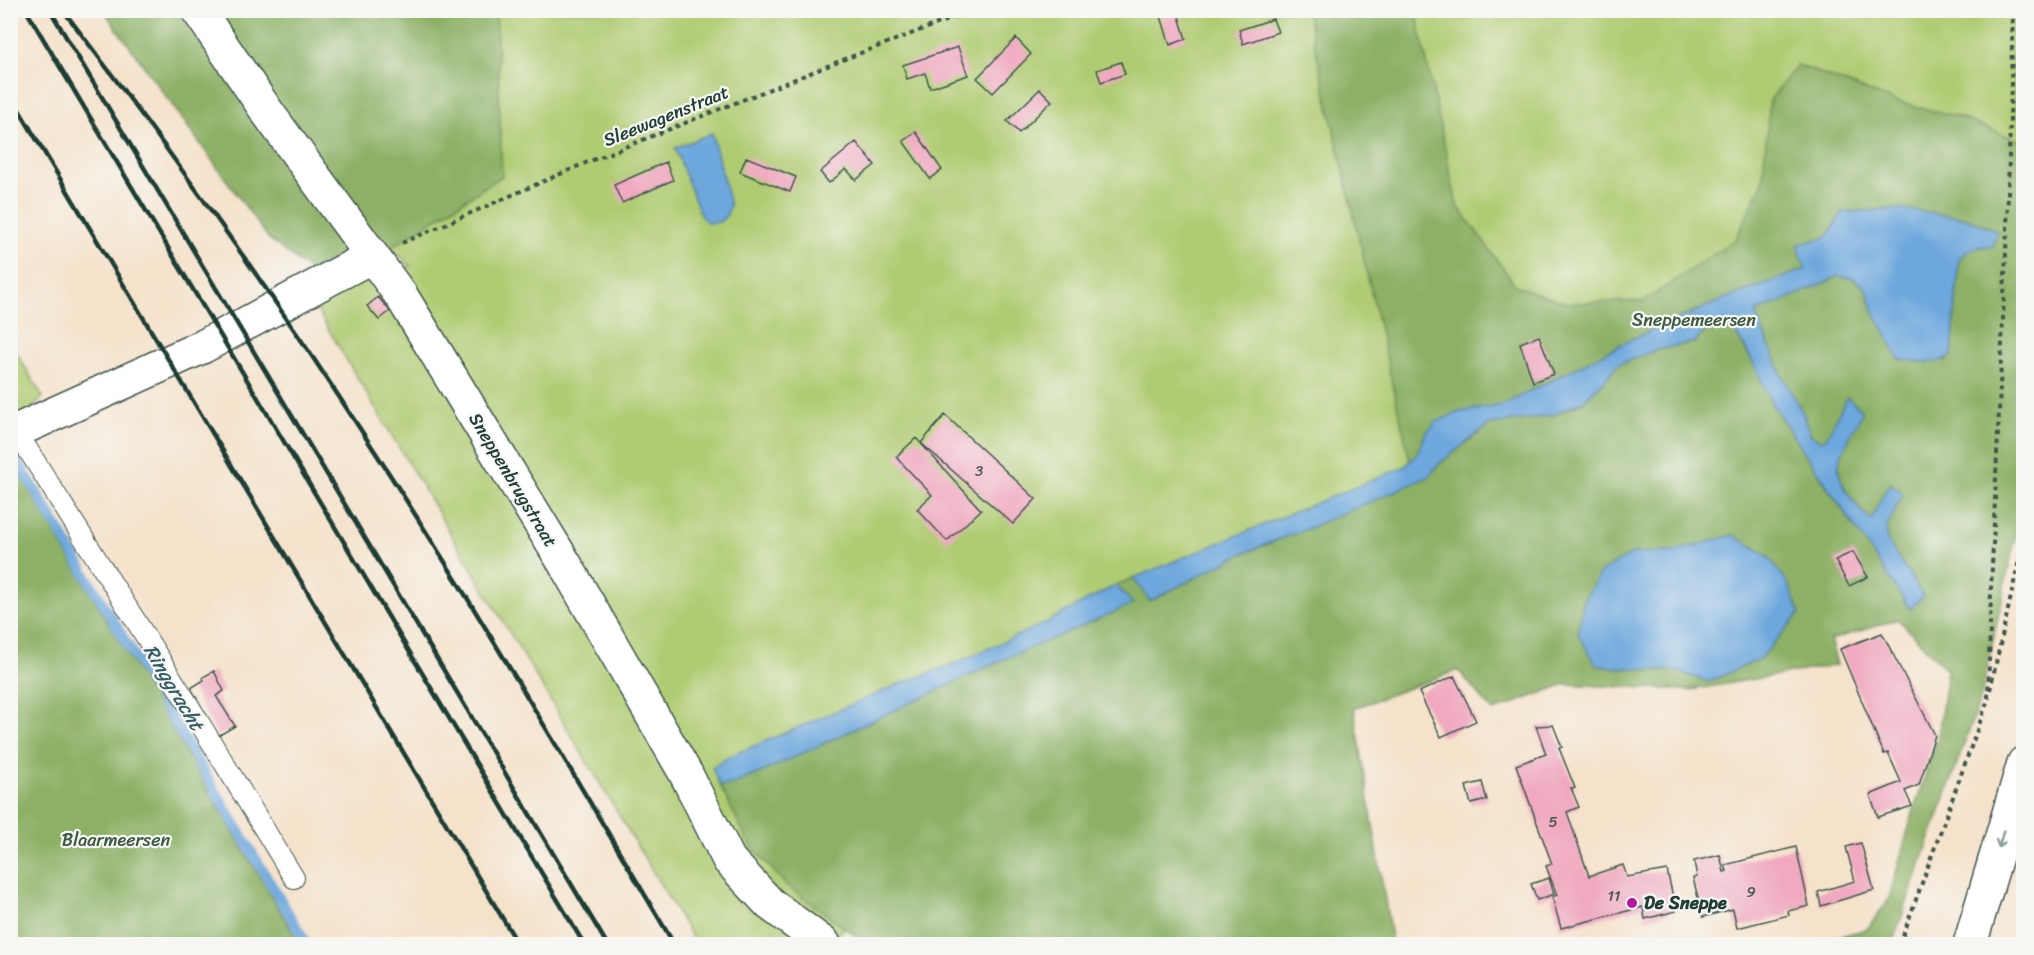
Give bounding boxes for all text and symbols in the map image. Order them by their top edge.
street label: Sleewagenstraat [598,76,734,156]
park label: Sneppemeersen [1632,304,1756,336]
street label: Sneppenbrugstraat [460,406,566,554]
house number: 3 [975,458,983,484]
water label: Ringgracht [134,637,214,739]
house number: 5 [1548,809,1558,835]
park label: Blaarmeersen [62,824,170,856]
one-way arrow [1995,829,2006,848]
house number: 9 [1746,879,1756,905]
house number: 11 [1608,883,1620,909]
place label: De Sneppe [1644,887,1727,919]
marker: De Sneppe [1625,896,1639,910]

